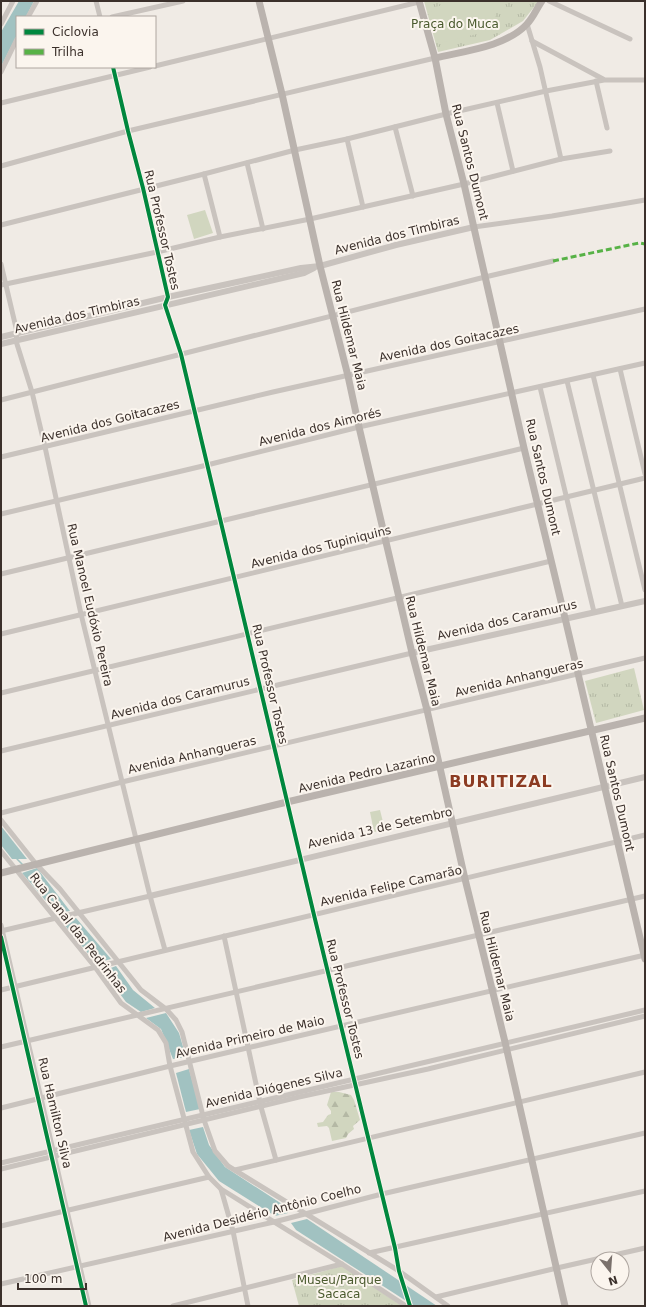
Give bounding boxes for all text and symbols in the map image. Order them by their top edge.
legend [16,16,156,68]
park label: Praça do Muca [411,17,499,31]
text: Ciclovia [52,25,99,39]
text: Trilha [51,45,84,59]
street label: Rua Santos Dumont [449,102,491,222]
street label: Rua Professor Tostes [141,168,183,292]
street label: Avenida dos Timbiras [333,213,461,257]
street label: Rua Hildemar Maia [328,278,370,392]
street label: Avenida dos Timbiras [13,294,141,336]
street label: Avenida dos Goitacazes [378,321,520,365]
street label: Avenida dos Goitacazes [39,397,181,445]
street label: Avenida dos Aimorés [257,405,383,449]
street label: Rua Santos Dumont [523,417,563,537]
street label: Rua Manoel Eudóxio Pereira [64,522,116,688]
street label: Avenida dos Tupiniquins [249,523,393,571]
street label: Rua Hildemar Maia [402,594,444,708]
street label: Avenida dos Caramurus [436,597,578,643]
street label: Rua Professor Tostes [249,622,291,746]
street label: Avenida Anhangueras [453,656,585,700]
street label: Avenida dos Caramurus [109,674,251,722]
street label: Avenida Anhangueras [126,733,258,777]
street label: Rua Santos Dumont [597,733,637,853]
street label: Avenida Pedro Lazarino [297,750,437,796]
district label: BURITIZAL [449,772,553,791]
street label: Avenida 13 de Setembro [306,805,454,851]
street label: Avenida Felipe Camarão [319,863,463,909]
street label: Rua Canal das Pedrinhas [27,870,129,996]
street label: Rua Hildemar Maia [476,909,518,1023]
street label: Rua Professor Tostes [323,938,367,1060]
street label: Avenida Primeiro de Maio [174,1013,326,1061]
street label: Rua Hamilton Silva [35,1056,75,1170]
street label: Avenida Diógenes Silva [204,1065,344,1111]
street label: Avenida Desidério Antônio Coelho [161,1182,363,1244]
north arrow [590,1251,630,1291]
scale bar [18,1265,86,1291]
text: 100 m [24,1272,62,1286]
park label: Museu/Parque Sacaca [297,1273,381,1301]
text: N [606,1273,619,1288]

